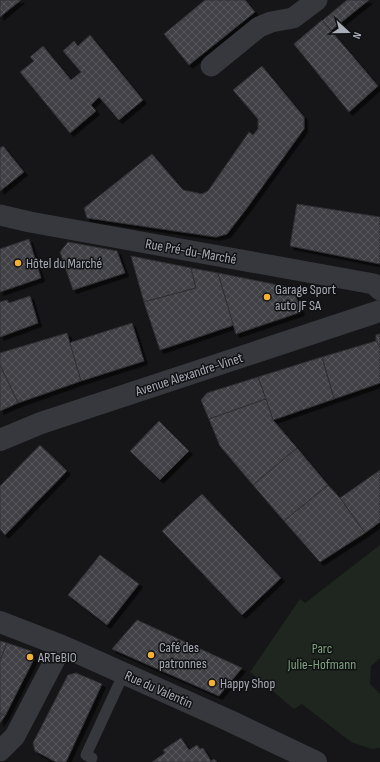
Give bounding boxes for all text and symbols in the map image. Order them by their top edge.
north arrow [328,12,368,52]
text: N [350,30,364,41]
street label: Rue Pré-du-Marché [144,235,238,268]
place label: Hôtel du Marché [26,255,102,272]
marker: Hôtel du Marché [13,258,23,268]
place label: Garage Sport auto JF SA [275,281,336,314]
marker: Garage Sport auto JF SA [262,292,272,302]
street label: Avenue Alexandre-Vinet [132,349,245,400]
place label: Café des patronnes [159,639,207,672]
park label: Parc Julie-Hofmann [287,640,356,673]
place label: ARTeBIO [37,649,77,666]
marker: Café des patronnes [146,650,156,660]
marker: ARTeBIO [25,652,35,662]
street label: Rue du Valentin [122,667,195,712]
place label: Happy Shop [220,675,275,692]
marker: Happy Shop [207,678,217,688]

